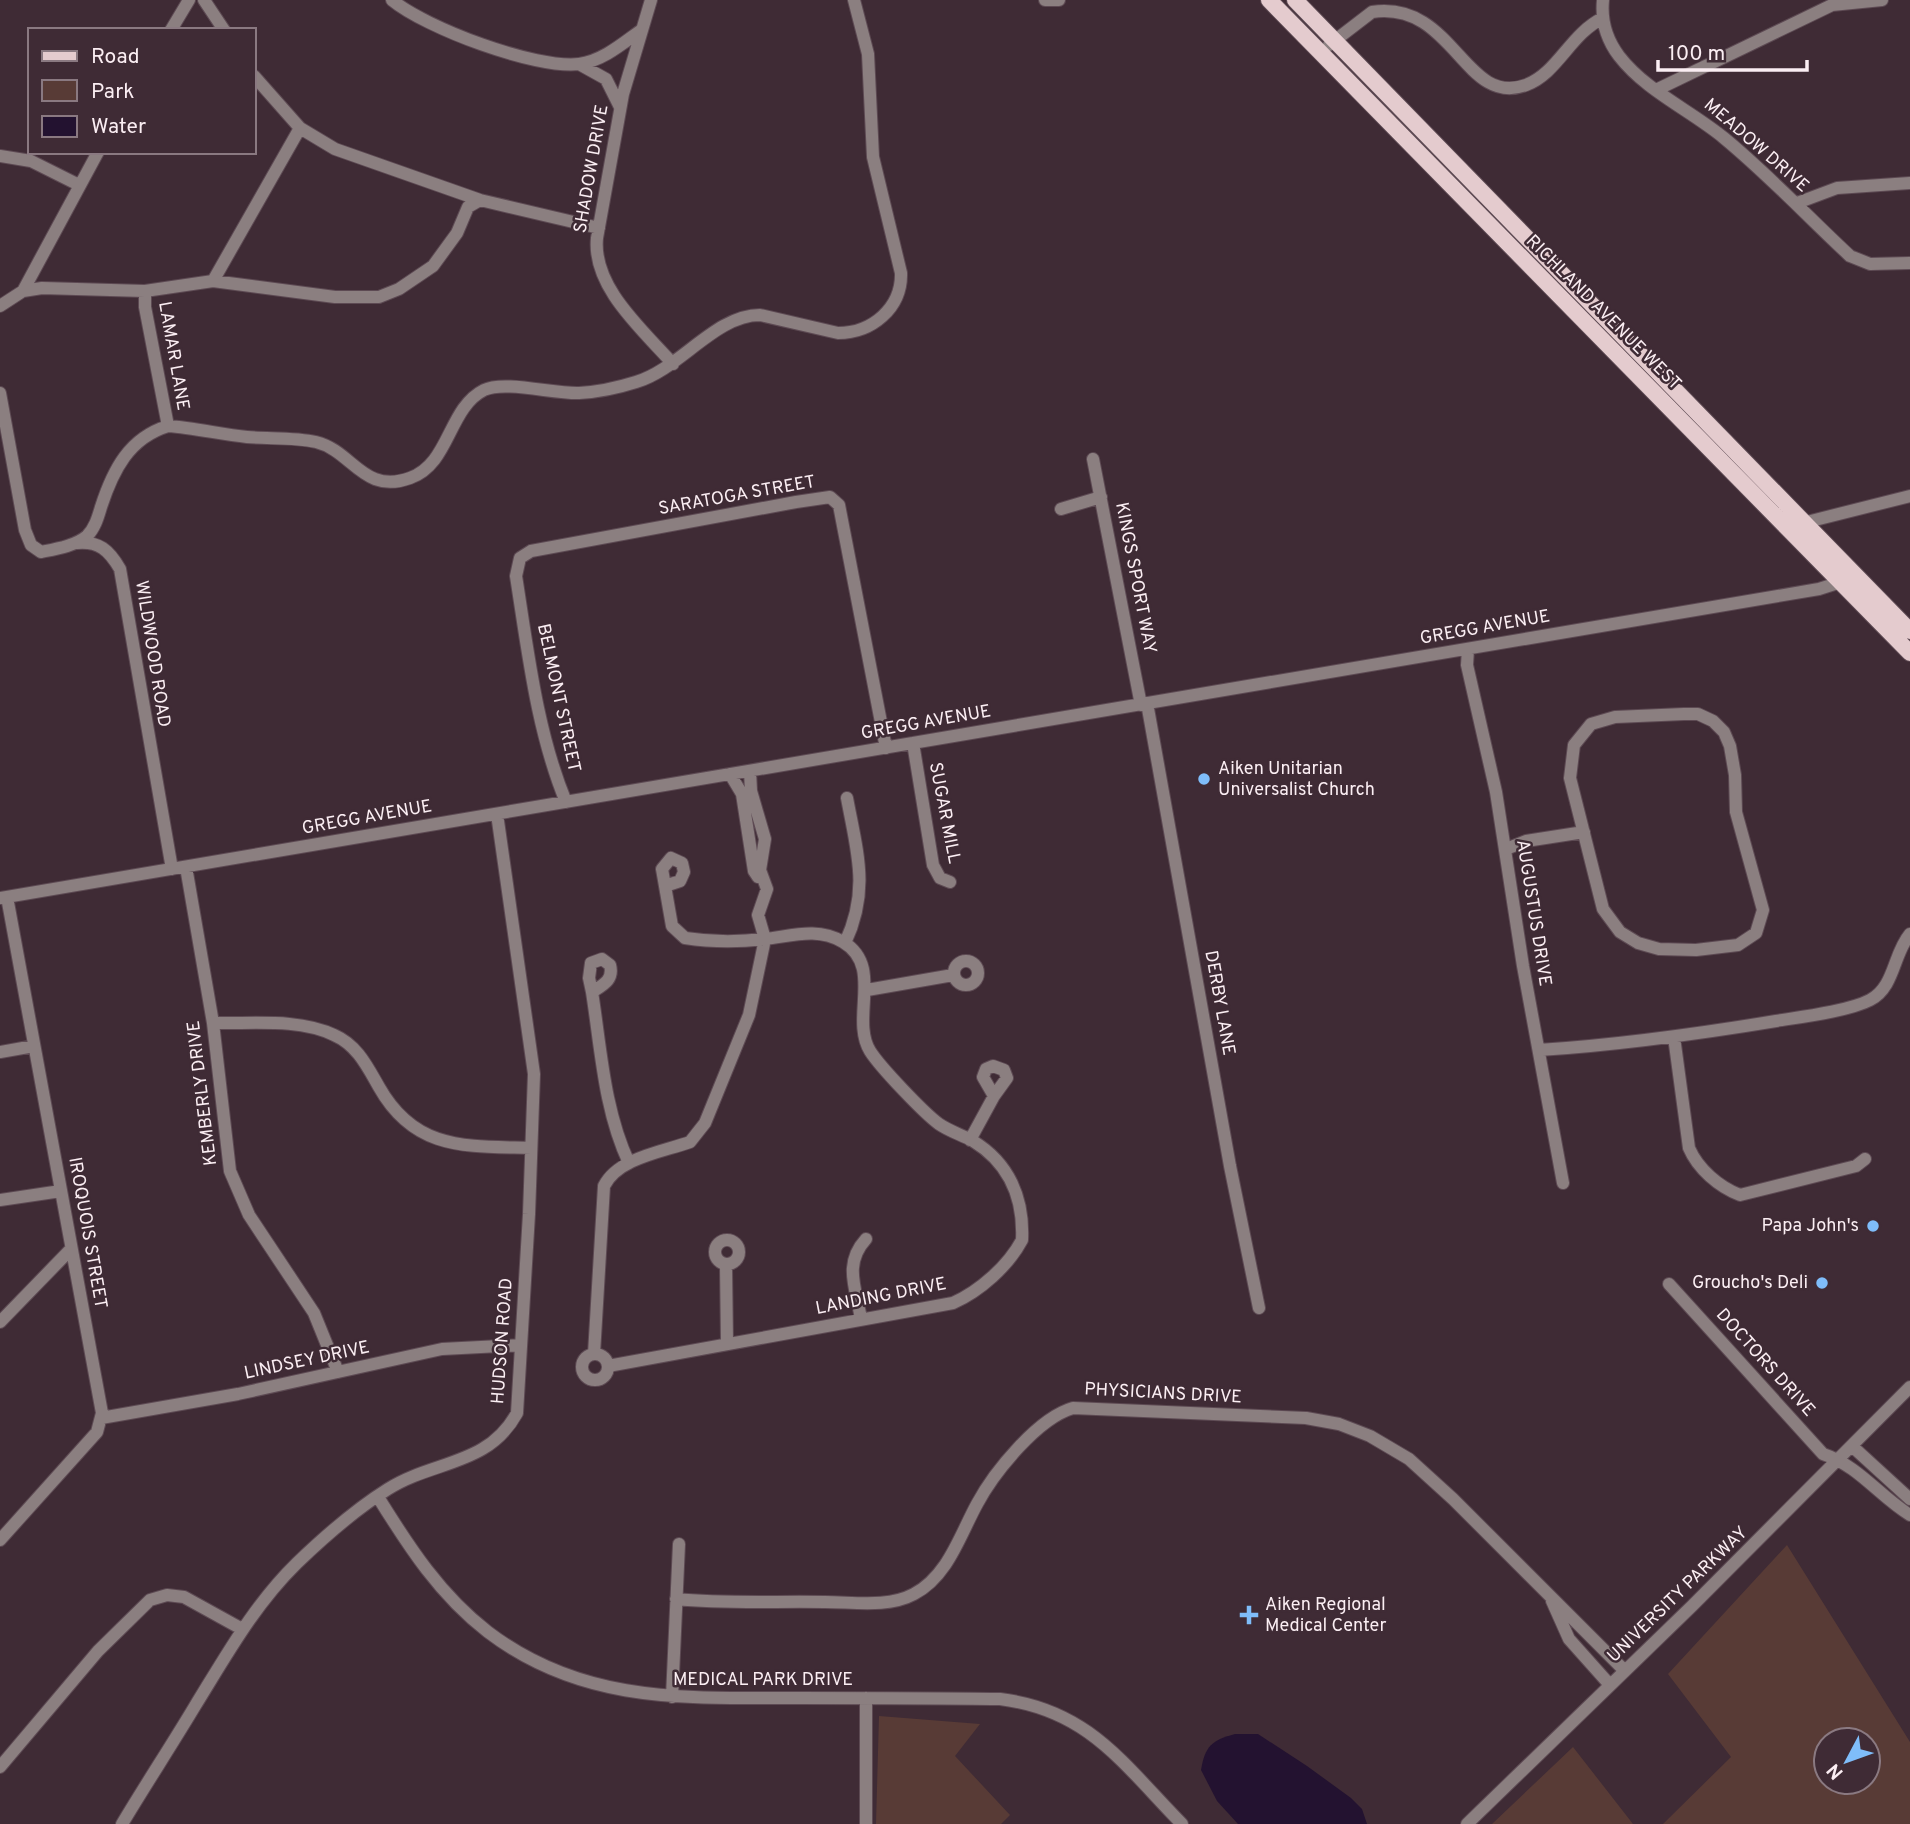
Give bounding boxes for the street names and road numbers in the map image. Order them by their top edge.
street label: MEADOW DRIVE [1699,94,1813,198]
street label: SHADOW DRIVE [569,103,615,235]
street label: RICHLAND AVENUE WEST [1520,230,1686,396]
street label: LAMAR LANE [152,300,194,412]
street label: SARATOGA STREET [657,471,817,521]
street label: KINGS SPORT WAY [1109,500,1161,656]
street label: WILDWOOD ROAD [129,579,175,729]
street label: GREGG AVENUE [1418,605,1552,651]
street label: BELMONT STREET [531,622,585,774]
street label: GREGG AVENUE [859,700,993,746]
street label: SUGAR MILL [923,760,965,866]
street label: GREGG AVENUE [300,795,434,841]
street label: AUGUSTUS DRIVE [1510,838,1556,988]
street label: DERBY LANE [1198,949,1240,1057]
street label: KEMBERLY DRIVE [183,1019,223,1167]
street label: IROQUOIS STREET [62,1155,112,1311]
street label: LANDING DRIVE [814,1273,948,1321]
street label: HUDSON ROAD [487,1277,519,1405]
street label: DOCTORS DRIVE [1710,1304,1820,1422]
street label: LINDSEY DRIVE [242,1336,372,1386]
street label: PHYSICIANS DRIVE [1084,1378,1242,1410]
street label: UNIVERSITY PARKWAY [1603,1522,1753,1668]
street label: MEDICAL PARK DRIVE [673,1669,853,1692]

